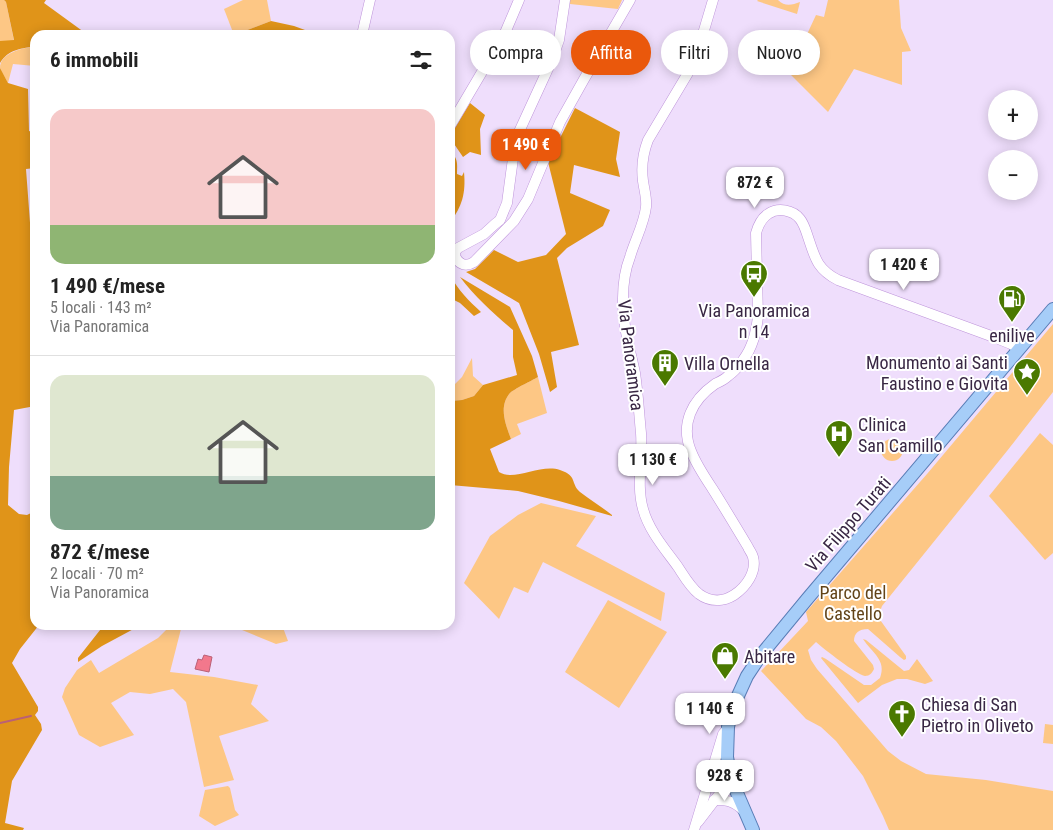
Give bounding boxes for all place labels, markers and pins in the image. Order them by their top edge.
pin: 1 490 € [480,128,572,171]
pin: 872 € [720,166,790,209]
pin: 1 420 € [858,248,950,291]
bus stop icon: Via Panoramica n 14 [739,259,769,298]
fuel station icon: enilive [997,284,1027,323]
place label: Via Panoramica n 14 [698,300,810,342]
place label: enilive [989,325,1035,346]
building icon: Villa Ornella [650,348,680,387]
place label: Monumento ai Santi Faustino e Giovita [866,352,1008,394]
place label: Villa Ornella [684,353,770,374]
place icon: Monumento ai Santi Faustino e Giovita [1012,357,1042,396]
place label: Clinica San Camillo [858,414,943,456]
hospital icon: Clinica San Camillo [824,419,854,458]
pin: 1 130 € [607,444,699,486]
shop icon: Abitare [710,641,740,680]
place label: Abitare [744,646,795,667]
pin: 1 140 € [664,692,756,735]
place label: Chiesa di San Pietro in Oliveto [921,694,1034,736]
church icon: Chiesa di San Pietro in Oliveto [887,699,917,738]
pin: 928 € [690,760,760,802]

